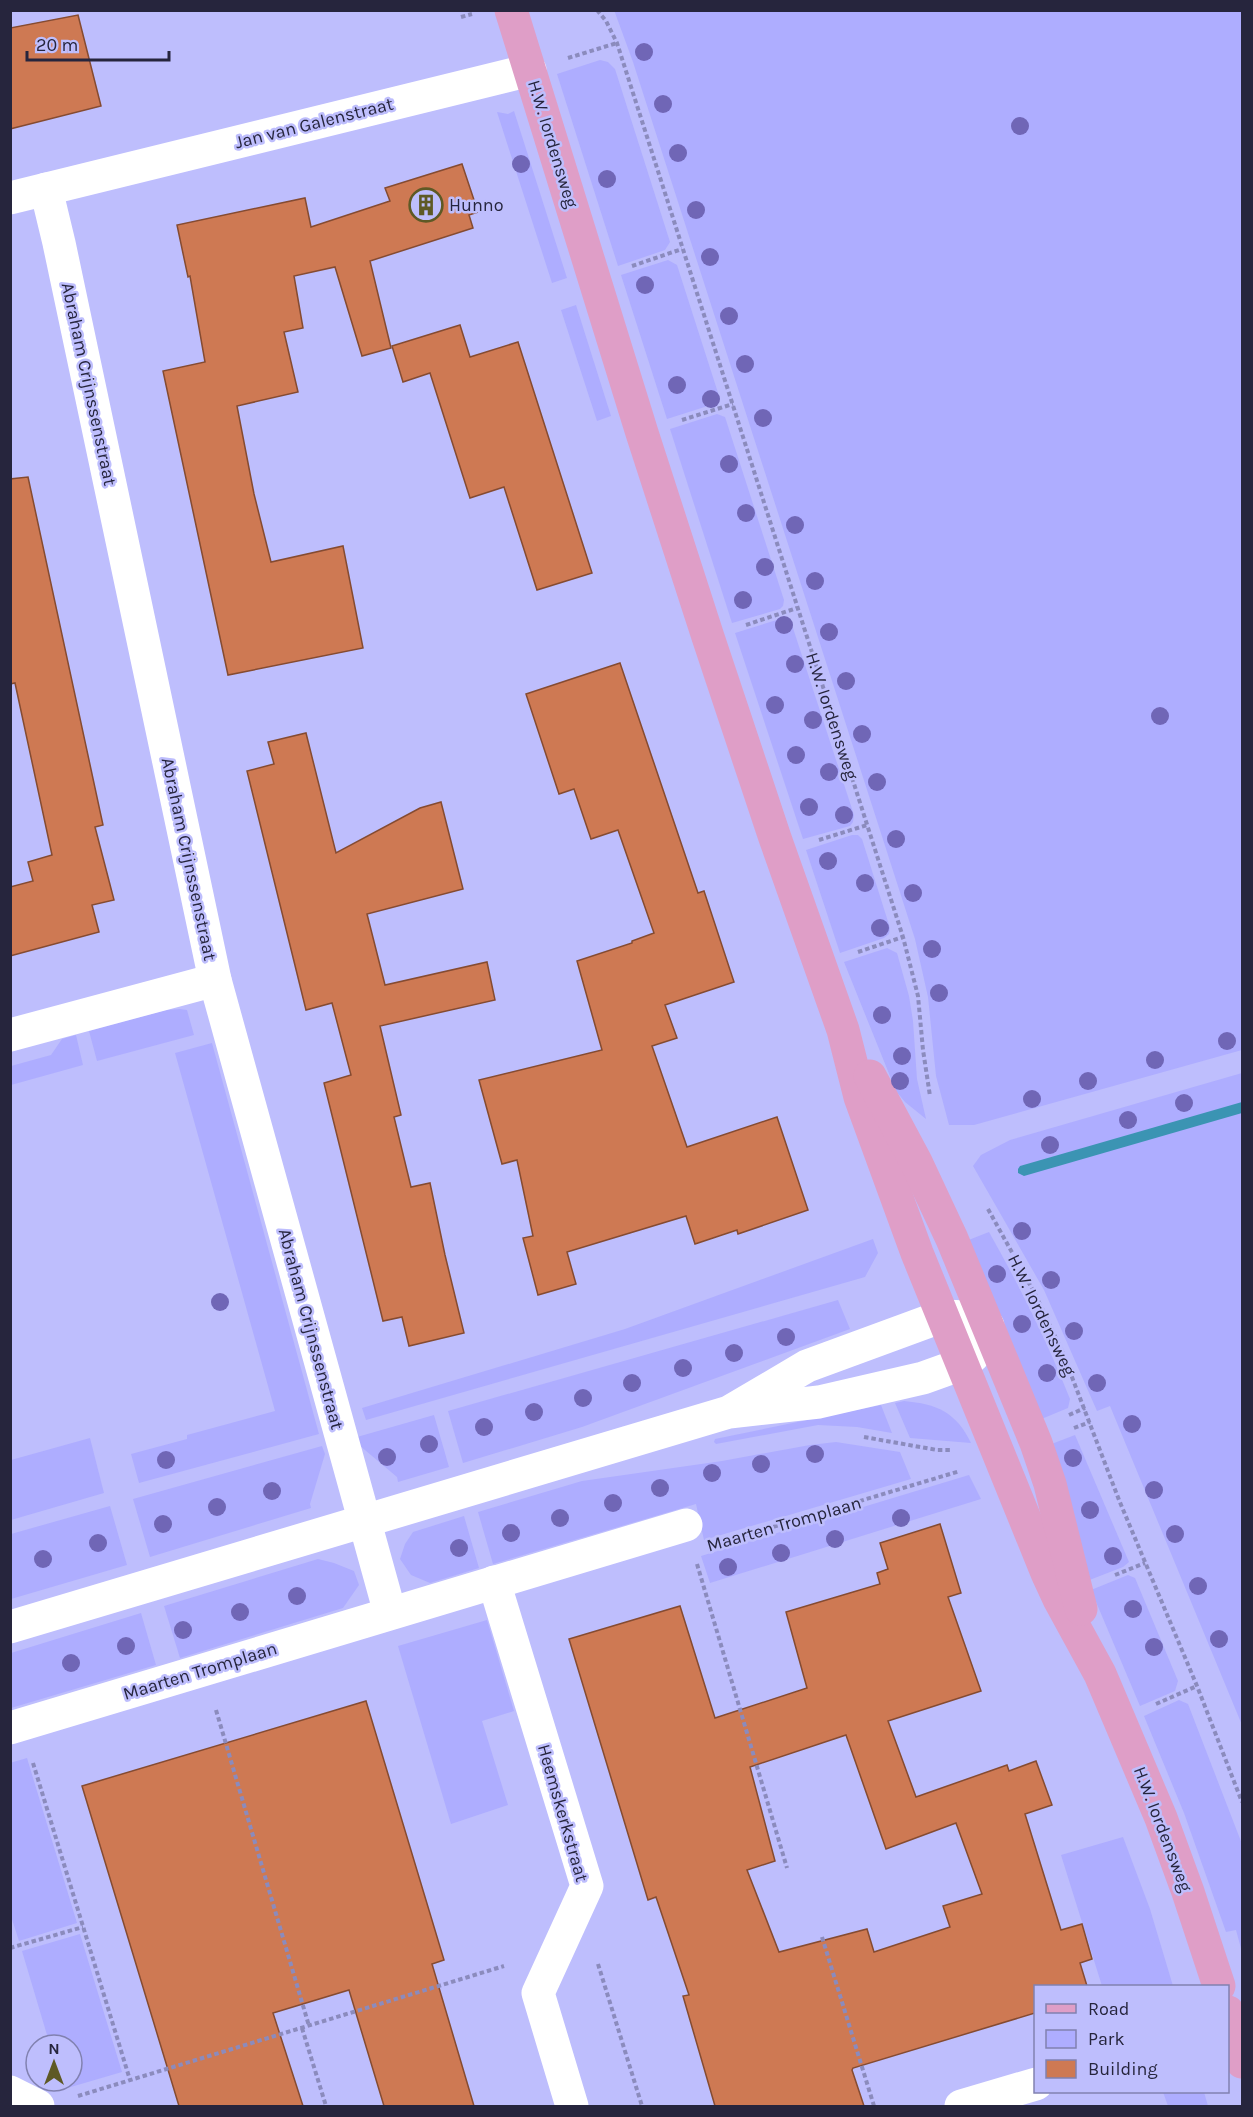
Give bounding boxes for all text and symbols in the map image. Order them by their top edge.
scale bar [27,24,170,62]
text: 20 m [36,34,78,56]
street label: H.W. Iordensweg [523,77,583,211]
street label: Jan van Galenstraat [233,93,396,153]
building icon: Hunno [408,187,444,223]
place label: Hunno [449,194,504,216]
street label: Abraham Crijnssenstraat [57,280,121,488]
street label: H.W. Iordensweg [801,649,863,783]
street label: Abraham Crijnssenstraat [157,755,221,963]
street label: Abraham Crijnssenstraat [274,1226,348,1432]
street label: H.W. Iordensweg [1003,1250,1081,1380]
street label: Maarten Tromplaan [704,1491,864,1557]
street label: Maarten Tromplaan [120,1637,280,1705]
street label: Heemskerkstraat [533,1742,593,1885]
street label: H.W. Iordensweg [1129,1763,1197,1895]
legend [1034,1985,1229,2093]
text: Road [1088,1998,1129,2020]
text: Park [1088,2028,1125,2050]
north arrow [24,2033,84,2093]
text: N [48,2039,60,2058]
text: Building [1088,2058,1158,2080]

